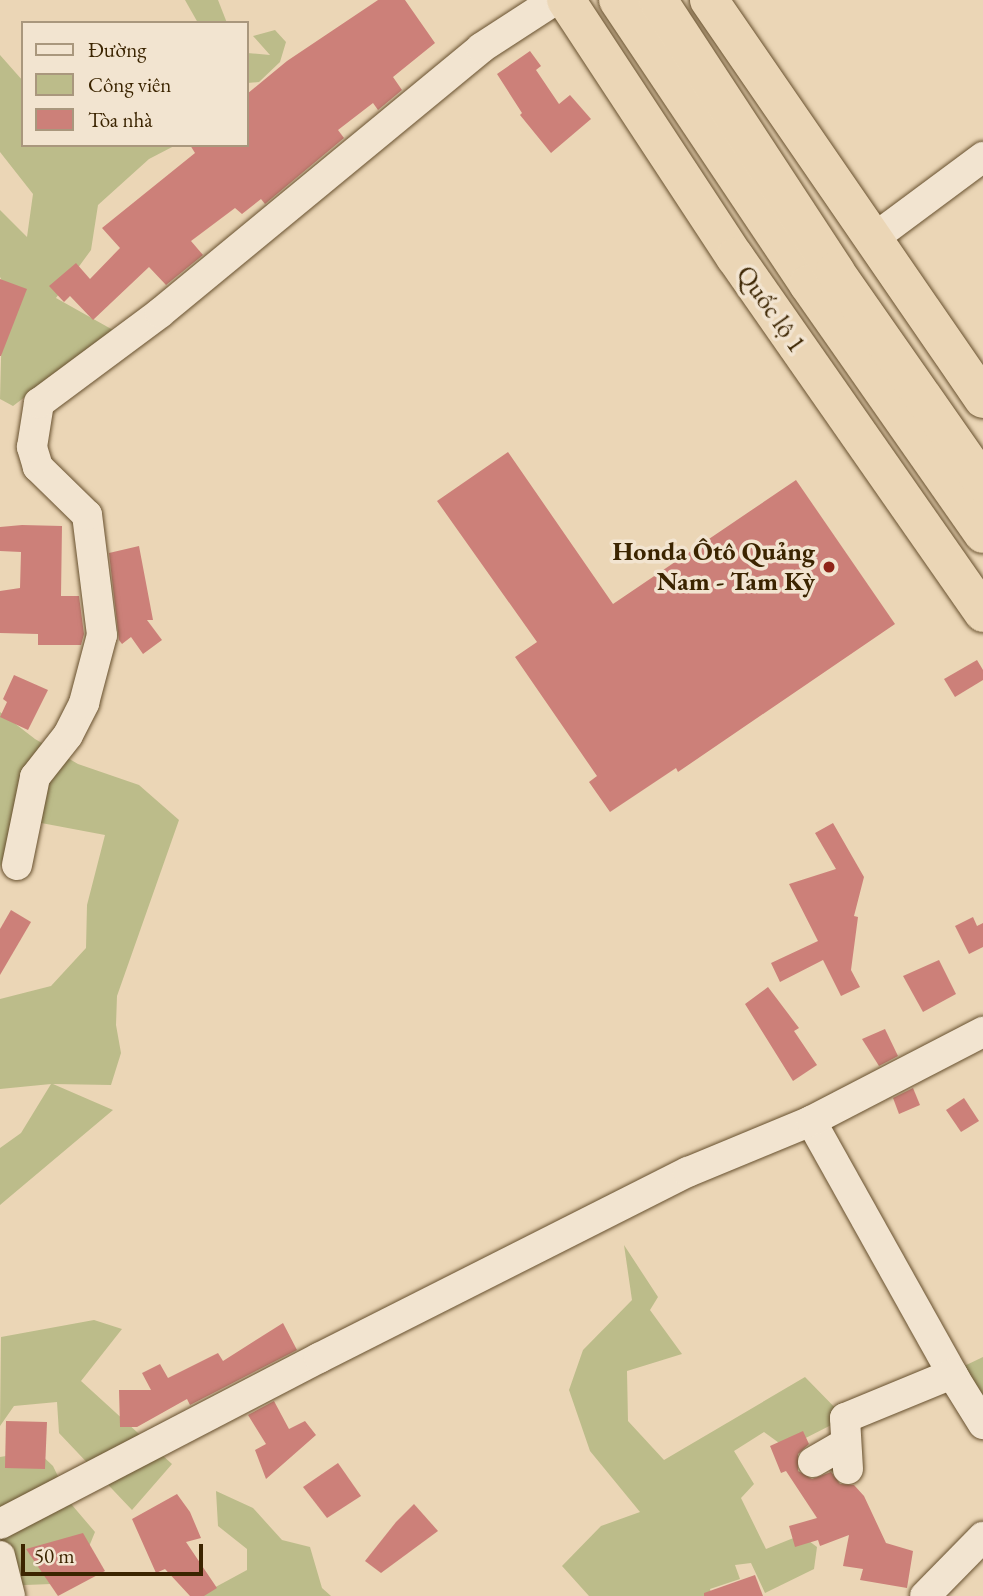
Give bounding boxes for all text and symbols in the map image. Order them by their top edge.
legend [21,21,248,147]
text: Đường [88,36,146,63]
text: Công viên [88,71,171,98]
text: Tòa nhà [88,106,153,133]
street label: Quốc lộ 1 [730,260,812,358]
place label: Honda Ôtô Quảng Nam - Tam Kỳ [613,536,815,598]
marker: Honda Ôtô Quảng Nam - Tam Kỳ [821,559,837,575]
scale bar [24,1530,206,1574]
text: 50 m [34,1542,75,1569]

